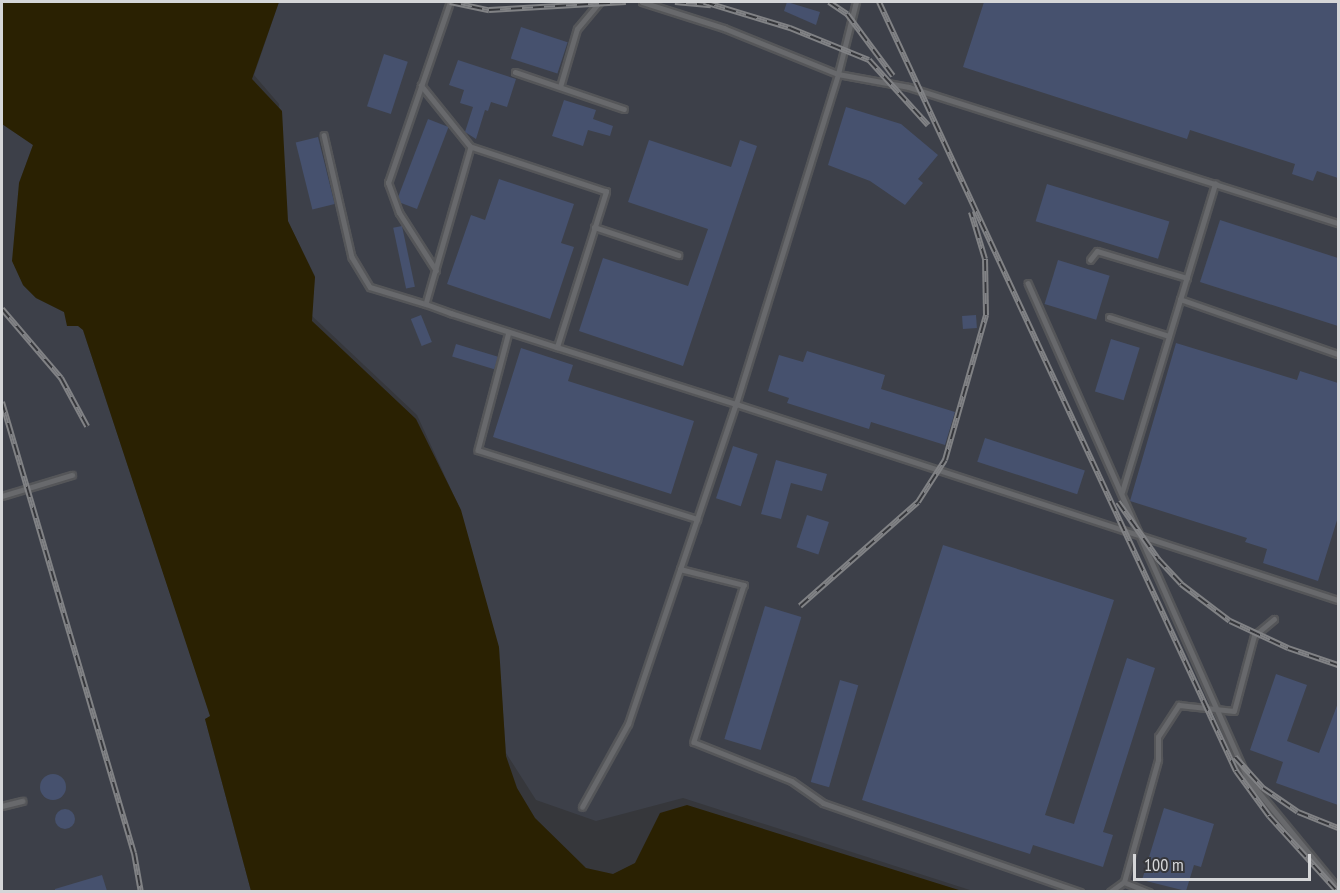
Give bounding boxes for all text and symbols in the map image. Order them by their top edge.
scale bar [1136,842,1314,880]
text: 100 m [1144,853,1184,876]

